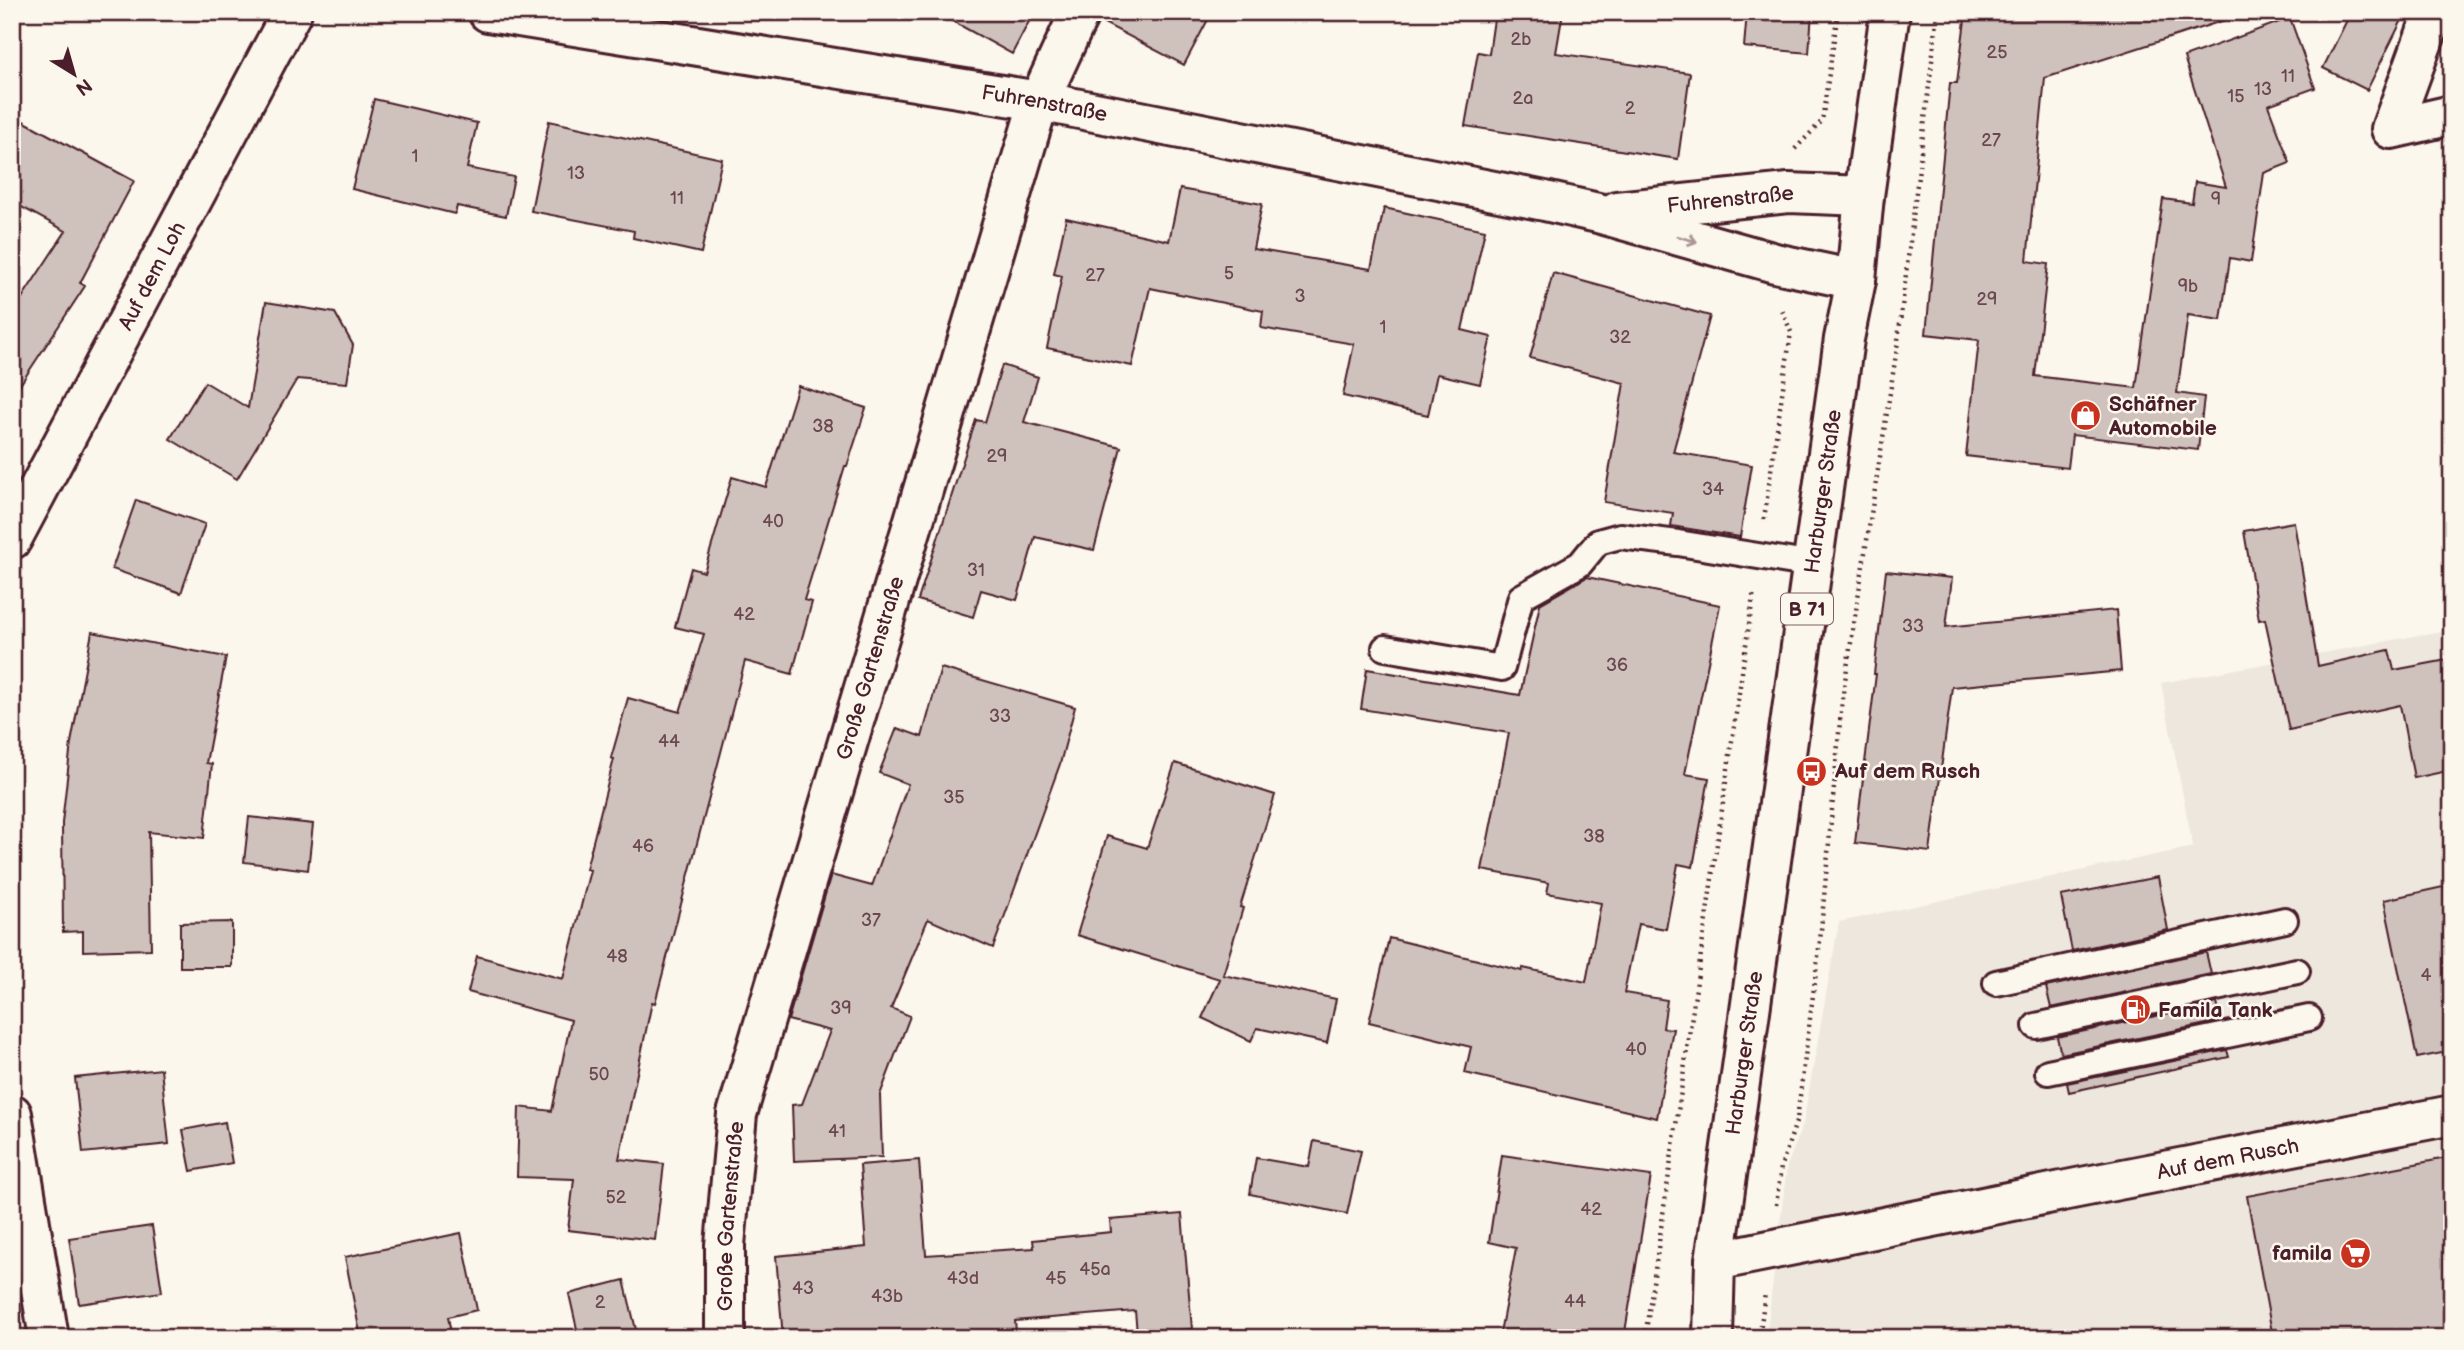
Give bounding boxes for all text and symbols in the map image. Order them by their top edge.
house number: 2b [1511,29,1531,50]
north arrow [38,38,108,108]
house number: 25 [1987,42,2007,63]
house number: 11 [2281,66,2295,87]
text: N [71,73,96,100]
house number: 13 [2254,79,2272,100]
street label: Fuhrenstraße [980,80,1109,127]
house number: 15 [2227,86,2245,107]
house number: 2a [1513,88,1533,109]
house number: 2 [1625,98,1636,119]
house number: 27 [1981,130,2001,151]
house number: 1 [412,146,418,167]
house number: 13 [567,163,585,184]
street label: Fuhrenstraße [1666,181,1795,219]
house number: 11 [670,188,684,209]
house number: 9 [2211,189,2221,210]
street label: Auf dem Loh [113,218,191,335]
one-way arrow [1676,233,1698,246]
house number: 5 [1224,263,1234,284]
house number: 27 [1085,265,1105,286]
house number: 9b [2178,276,2198,297]
house number: 3 [1294,286,1306,307]
house number: 29 [1976,289,1998,310]
house number: 1 [1380,317,1386,338]
house number: 32 [1609,327,1631,348]
place label: Schäfner Automobile [2108,392,2217,441]
shop icon: Schäfner Automobile [2069,399,2103,433]
street label: Harburger Straße [1799,408,1847,575]
house number: 38 [812,416,834,437]
house number: 29 [986,446,1008,467]
house number: 34 [1702,479,1724,500]
house number: 40 [762,511,784,532]
house number: 31 [967,560,985,581]
street label: Große Gartenstraße [831,573,910,763]
road number: B 71 [1781,594,1833,624]
house number: 42 [733,604,755,625]
house number: 33 [1902,616,1924,637]
house number: 36 [1606,655,1628,676]
house number: 33 [989,706,1011,727]
house number: 44 [658,731,680,752]
bus stop icon: Auf dem Rusch [1795,754,1829,788]
place label: Auf dem Rusch [1834,759,1980,784]
house number: 35 [943,787,965,808]
house number: 38 [1583,826,1605,847]
house number: 46 [632,836,654,857]
house number: 37 [861,910,881,931]
house number: 48 [606,946,628,967]
house number: 4 [2421,965,2432,986]
street label: Harburger Straße [1721,970,1768,1137]
fuel station icon: Famila Tank [2118,993,2152,1027]
house number: 39 [830,998,852,1019]
place label: Famila Tank [2158,998,2273,1023]
house number: 40 [1625,1039,1647,1060]
house number: 50 [589,1064,609,1085]
street label: Große Gartenstraße [713,1120,749,1311]
house number: 41 [828,1121,846,1142]
street label: Auf dem Rusch [2155,1133,2301,1185]
house number: 52 [606,1187,627,1208]
house number: 42 [1580,1199,1602,1220]
supermarket icon: famila [2338,1236,2372,1270]
place label: famila [2272,1241,2332,1266]
house number: 45a [1079,1259,1111,1280]
house number: 43d [947,1268,979,1289]
house number: 45 [1045,1268,1067,1289]
house number: 43 [792,1278,814,1299]
house number: 43b [871,1286,903,1307]
house number: 44 [1564,1291,1586,1312]
house number: 2 [595,1292,606,1313]

